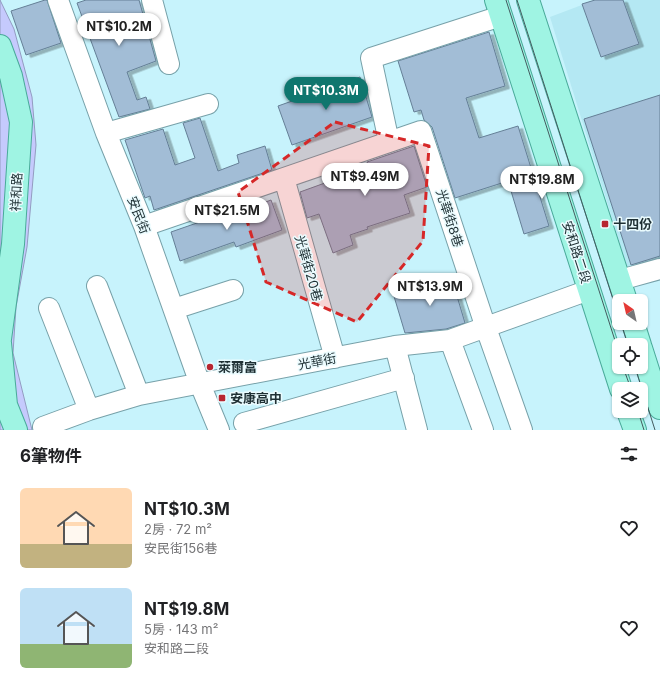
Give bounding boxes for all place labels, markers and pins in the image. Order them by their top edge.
pin: NT$10.2M [78,13,160,47]
pin: NT$10.3M [285,77,367,111]
pin: NT$9.49M [324,163,406,197]
pin: NT$19.8M [501,166,583,200]
pin: NT$21.5M [186,197,268,231]
place label: 十四份 [613,216,652,232]
marker: 十四份 [600,219,610,229]
pin: NT$13.9M [389,273,471,307]
place label: 萊爾富 [218,359,257,375]
marker: 萊爾富 [205,362,215,372]
place label: 安康高中 [230,390,282,406]
marker: 安康高中 [217,393,227,403]

